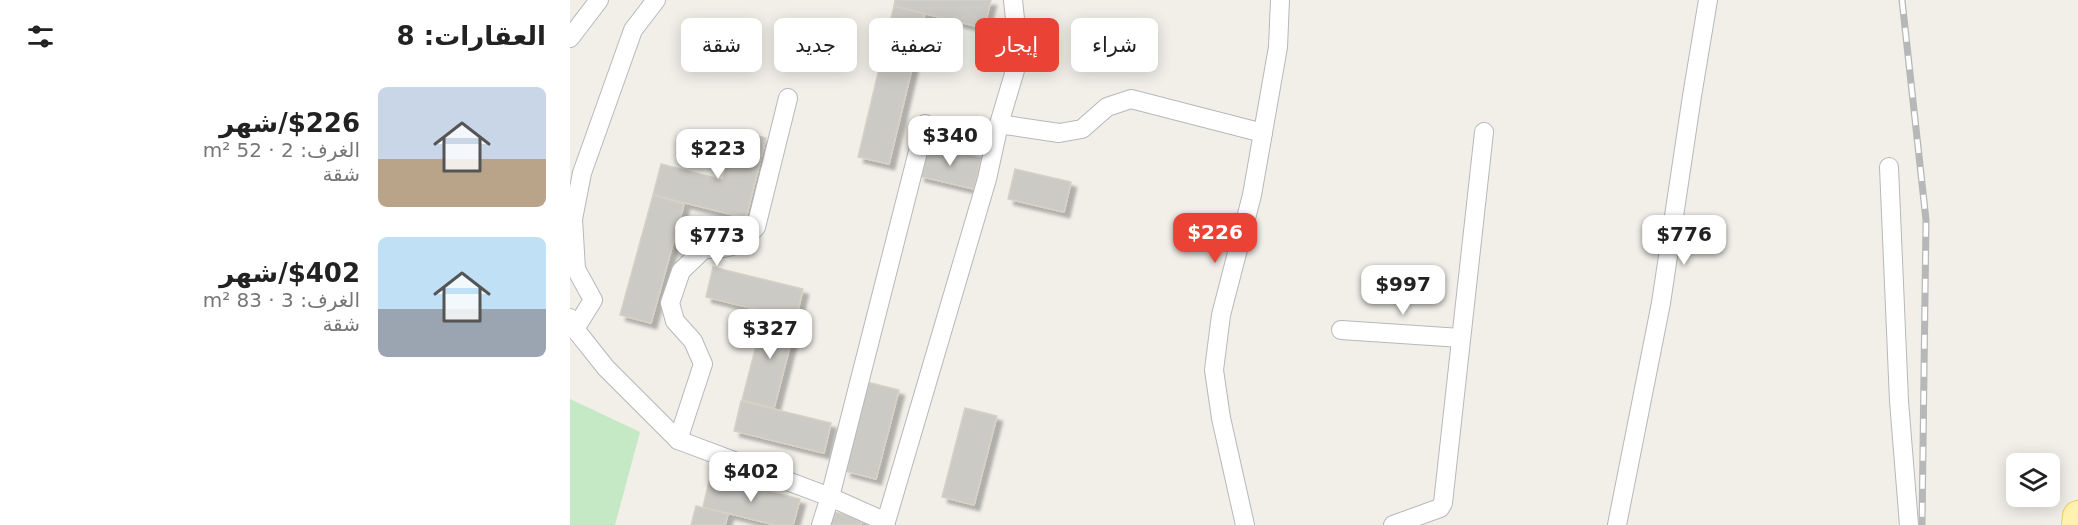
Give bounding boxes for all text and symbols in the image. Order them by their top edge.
chip: شقة [681,18,762,72]
chip: جديد [774,18,857,72]
chip: تصفية [869,18,963,72]
chip: إيجار [975,18,1059,72]
chip: شراء [1071,18,1158,72]
icon: filters [24,20,57,53]
text: العقارات: 8 [397,21,546,51]
text: $226/شهر [219,108,360,138]
icon: home [426,111,498,183]
pin: $340 [914,116,986,167]
text: $340 [922,123,978,147]
pin: $223 [682,129,754,180]
text: $223 [690,136,746,160]
text: الغرف: 2 · 52 m² [203,138,360,162]
text: شقة [322,162,360,186]
pin: $226 [1179,213,1251,264]
pin: $776 [1648,215,1720,266]
pin: $773 [681,216,753,267]
text: $226 [1187,220,1243,244]
text: $776 [1656,222,1712,246]
text: $773 [689,223,745,247]
text: $402/شهر [219,258,360,288]
icon: home [426,261,498,333]
pin: $997 [1367,265,1439,316]
text: $997 [1375,272,1431,296]
text: الغرف: 3 · 83 m² [203,288,360,312]
pin: $327 [734,309,806,360]
text: شقة [322,312,360,336]
text: $327 [742,316,798,340]
pin: $402 [715,452,787,503]
map controls [2006,453,2060,507]
button: layers [2006,453,2060,507]
text: $402 [723,459,779,483]

